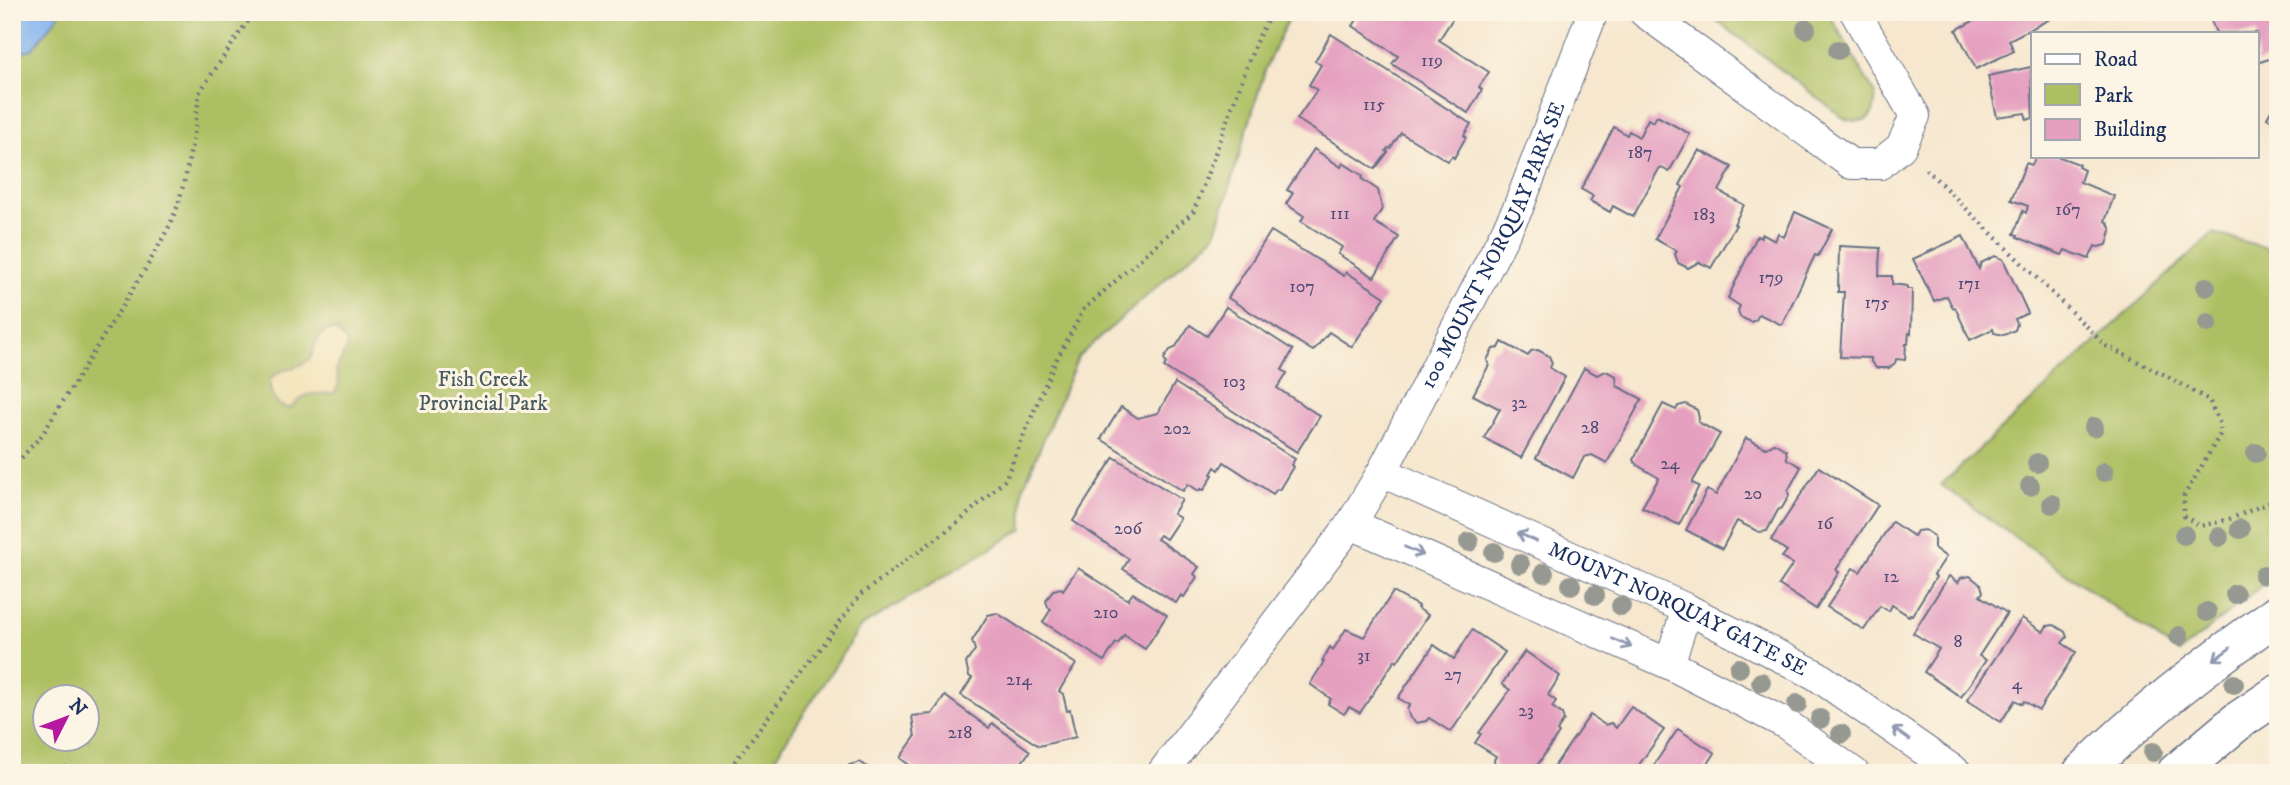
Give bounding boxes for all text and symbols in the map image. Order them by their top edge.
legend [2031,32,2258,158]
text: Road [2094,47,2138,73]
house number: 119 [1421,50,1443,72]
text: Park [2094,83,2134,109]
house number: 115 [1363,94,1385,116]
street label: 100 MOUNT NORQUAY PARK SE [1415,98,1571,393]
text: Building [2094,117,2167,143]
house number: 187 [1627,142,1653,164]
house number: 167 [2055,199,2081,221]
house number: 111 [1330,203,1350,225]
house number: 183 [1693,204,1715,226]
house number: 179 [1758,267,1784,289]
house number: 171 [1958,273,1980,295]
house number: 107 [1289,276,1315,298]
house number: 175 [1865,292,1890,314]
park label: Fish Creek Provincial Park [418,367,548,417]
house number: 103 [1223,371,1245,393]
house number: 32 [1511,392,1527,414]
house number: 28 [1581,417,1599,439]
house number: 202 [1163,418,1191,440]
house number: 24 [1660,453,1680,475]
house number: 20 [1744,483,1762,505]
house number: 16 [1817,513,1834,535]
house number: 206 [1114,518,1143,540]
one-way arrow [1517,530,1539,543]
street label: MOUNT NORQUAY GATE SE [1544,536,1811,682]
one-way arrow [1403,545,1424,558]
house number: 12 [1883,566,1899,588]
house number: 210 [1093,602,1119,624]
house number: 8 [1953,631,1963,653]
one-way arrow [1611,637,1632,650]
house number: 31 [1357,645,1371,667]
one-way arrow [2213,647,2232,661]
house number: 27 [1444,664,1462,686]
house number: 214 [1006,669,1033,691]
house number: 4 [2012,673,2023,695]
north arrow [32,684,102,754]
text: N [64,694,92,721]
house number: 23 [1518,700,1534,722]
house number: 218 [948,722,972,744]
one-way arrow [1892,727,1911,741]

